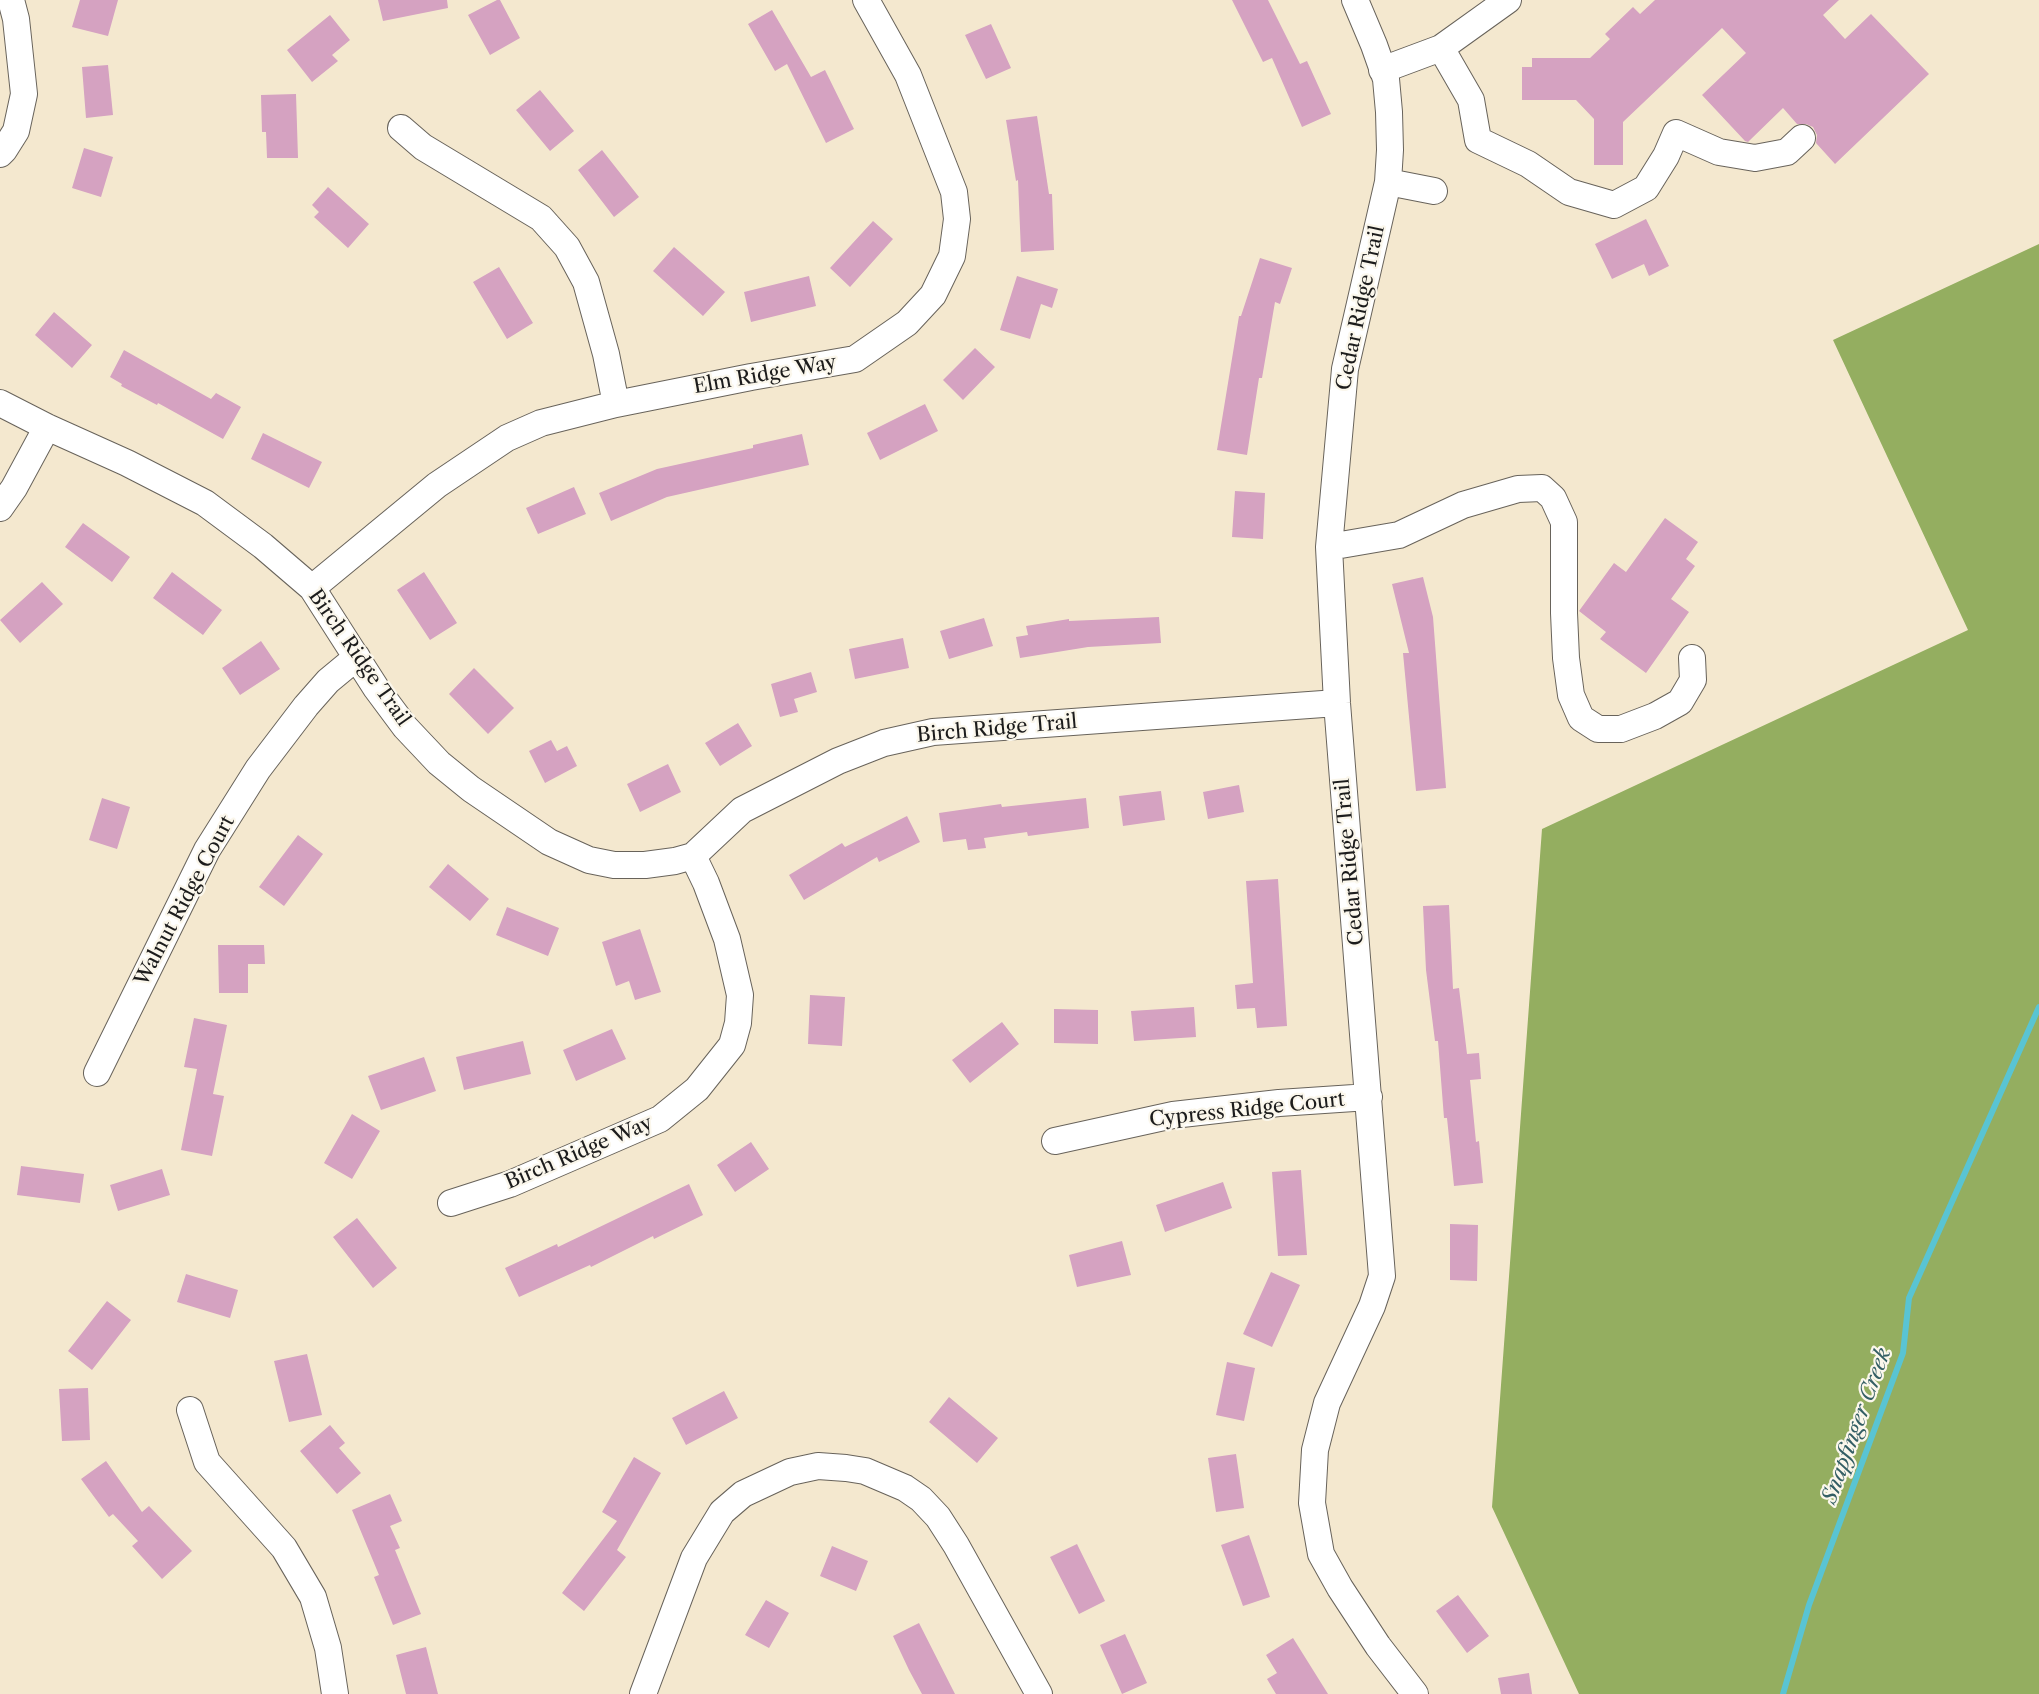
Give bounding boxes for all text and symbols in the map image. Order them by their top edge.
street label: Cedar Ridge Trail [1332,224,1390,392]
street label: Elm Ridge Way [692,351,838,399]
street label: Birch Ridge Trail [303,585,415,731]
street label: Birch Ridge Trail [916,710,1078,748]
street label: Cedar Ridge Trail [1331,777,1369,947]
street label: Walnut Ridge Court [130,812,240,990]
street label: Cypress Ridge Court [1148,1088,1346,1132]
street label: Birch Ridge Way [502,1111,656,1195]
water label: Snapfinger Creek [1817,1345,1897,1507]

